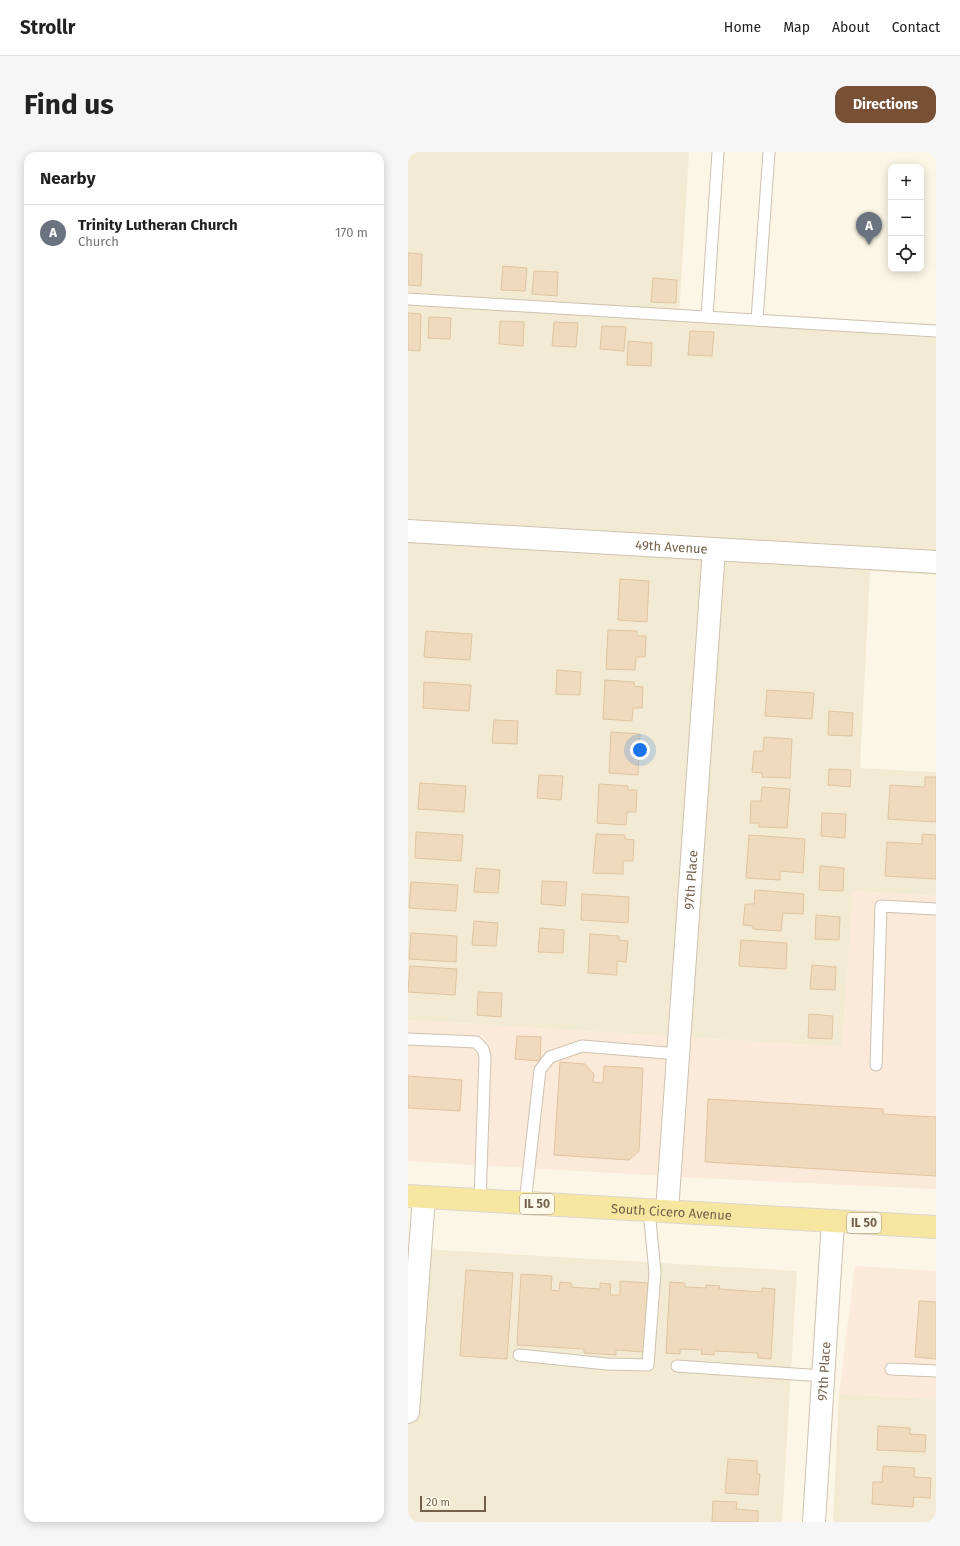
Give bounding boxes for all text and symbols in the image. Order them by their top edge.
text: Strollr [20,16,75,39]
text: Home [724,19,761,36]
text: Map [783,19,810,36]
text: About [832,19,870,36]
text: Contact [892,19,940,36]
button: Directions [835,86,936,123]
text: Find us [24,88,114,121]
map controls [888,164,924,272]
button: + [888,164,924,200]
text: Nearby [40,168,95,189]
button: − [888,200,924,236]
pin: A [856,212,882,245]
text: Trinity Lutheran Church [78,216,238,234]
text: A [49,225,57,240]
text: 170 m [335,225,368,240]
text: Church [78,234,119,249]
button: locate [888,236,924,272]
street label: 49th Avenue [635,537,708,556]
your location [630,740,650,760]
street label: 97th Place [681,850,700,910]
road number: IL 50 [520,1194,554,1214]
street label: South Cicero Avenue [611,1200,732,1223]
road number: IL 50 [847,1213,881,1233]
street label: 97th Place [814,1341,833,1401]
scale bar [420,1494,486,1513]
text: 20 m [426,1496,450,1509]

